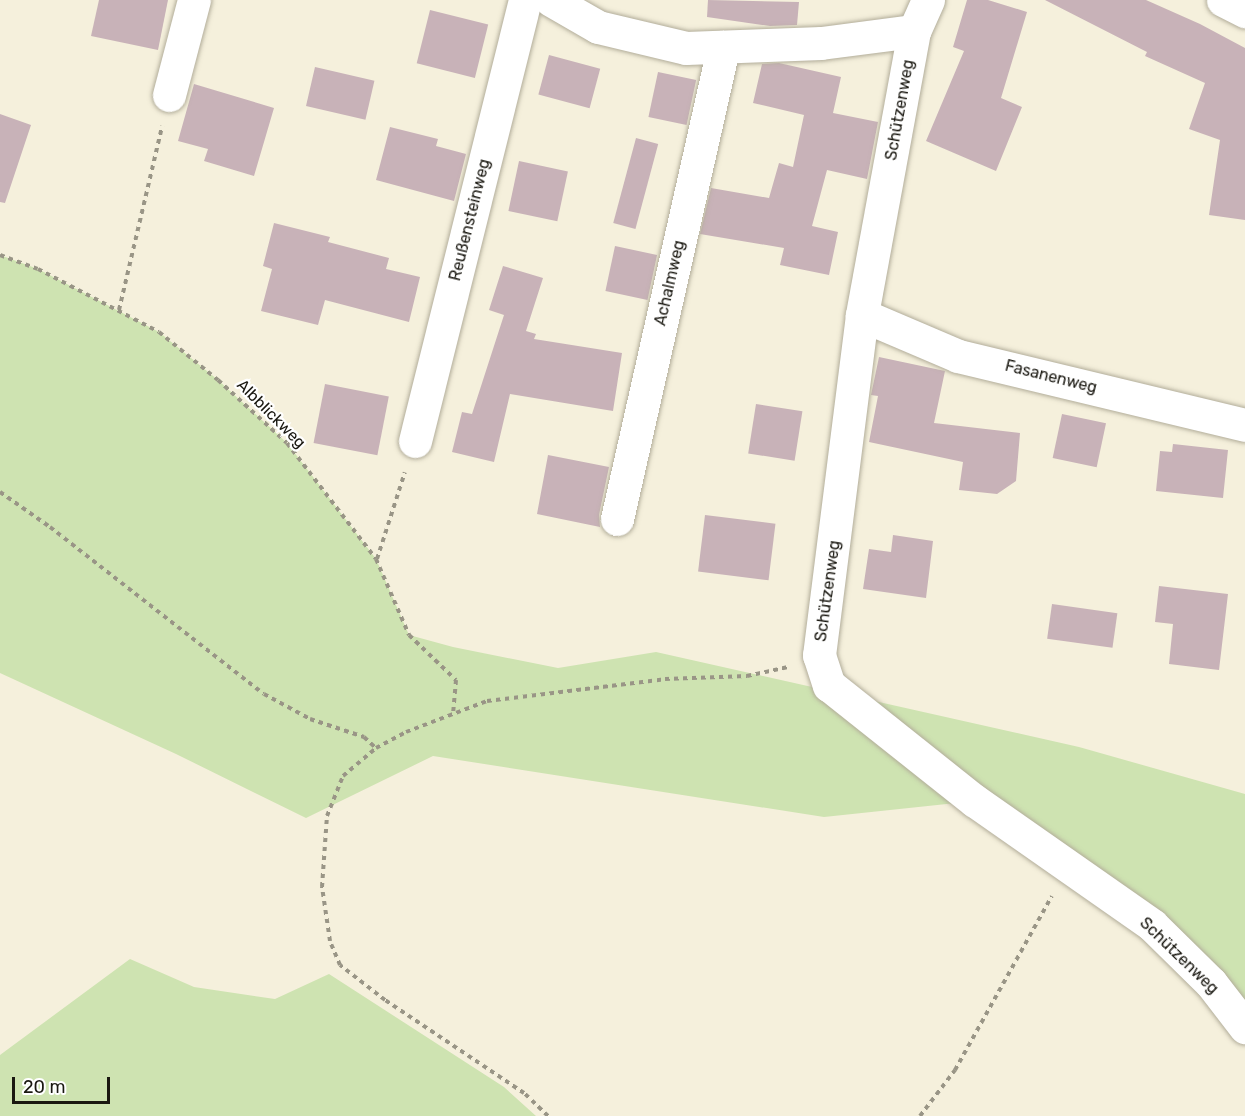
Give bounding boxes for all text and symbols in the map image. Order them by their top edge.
street label: Schützenweg [882,58,918,162]
street label: Reußensteinweg [446,157,494,283]
street label: Achalmweg [651,238,689,328]
street label: Fasanenweg [1003,356,1099,398]
street label: Albblickweg [233,376,309,452]
street label: Schützenweg [811,539,845,643]
street label: Schützenweg [1136,914,1222,998]
scale bar [15,1065,112,1103]
text: 20 m [23,1076,65,1098]

